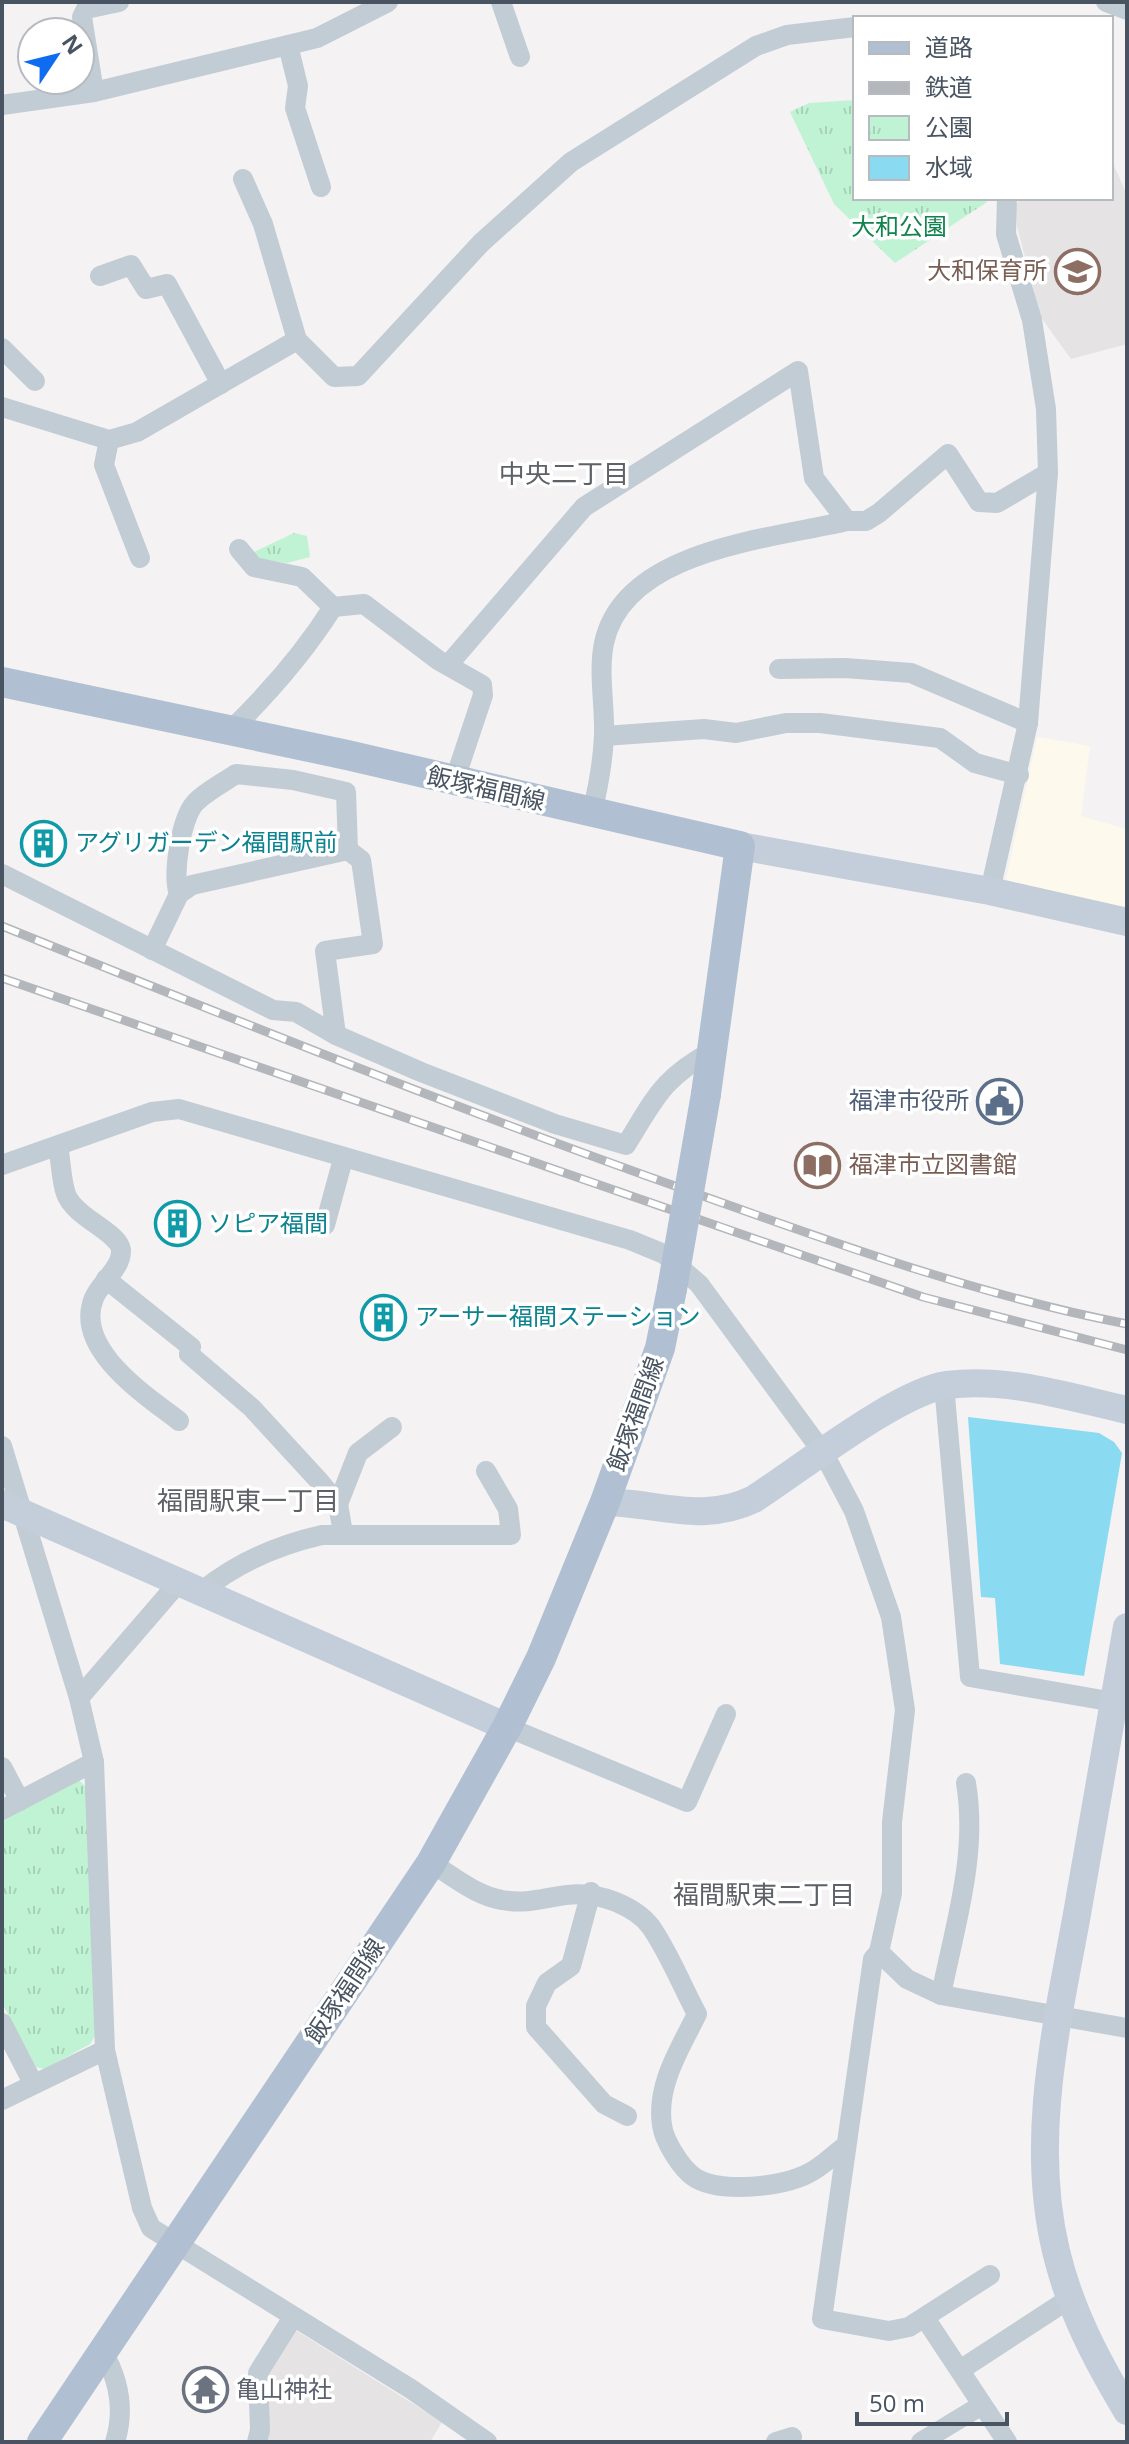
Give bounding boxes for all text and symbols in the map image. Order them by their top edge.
north arrow [16,16,96,96]
legend [853,16,1113,200]
text: N [56,28,91,60]
text: 道路 [925,30,973,63]
text: 鉄道 [925,70,973,103]
text: 公園 [925,110,973,143]
text: 水域 [925,150,973,183]
park label: 大和公園 [851,209,947,242]
school or university icon: 大和保育所 [1054,247,1102,295]
place label: 大和保育所 [927,253,1047,286]
district label: 中央二丁目 [499,455,629,491]
street label: 飯塚福間線 [424,758,549,817]
building icon: アグリガーデン福間駅前 [20,819,68,867]
place label: アグリガーデン福間駅前 [75,825,338,858]
public building icon: 福津市役所 [976,1077,1024,1125]
place label: 福津市役所 [849,1083,969,1116]
library icon: 福津市立図書館 [794,1141,842,1189]
place label: 福津市立図書館 [849,1147,1017,1180]
building icon: ソピア福間 [153,1200,201,1248]
place label: ソピア福間 [208,1206,328,1239]
building icon: アーサー福間ステーション [360,1293,408,1341]
place label: アーサー福間ステーション [415,1299,701,1332]
street label: 飯塚福間線 [599,1351,671,1476]
district label: 福間駅東一丁目 [157,1482,339,1518]
district label: 福間駅東二丁目 [673,1876,855,1912]
street label: 飯塚福間線 [297,1931,391,2049]
temple icon: 亀山神社 [181,2366,229,2414]
place label: 亀山神社 [236,2372,332,2405]
scale bar [857,2376,1007,2426]
text: 50 m [869,2386,925,2419]

